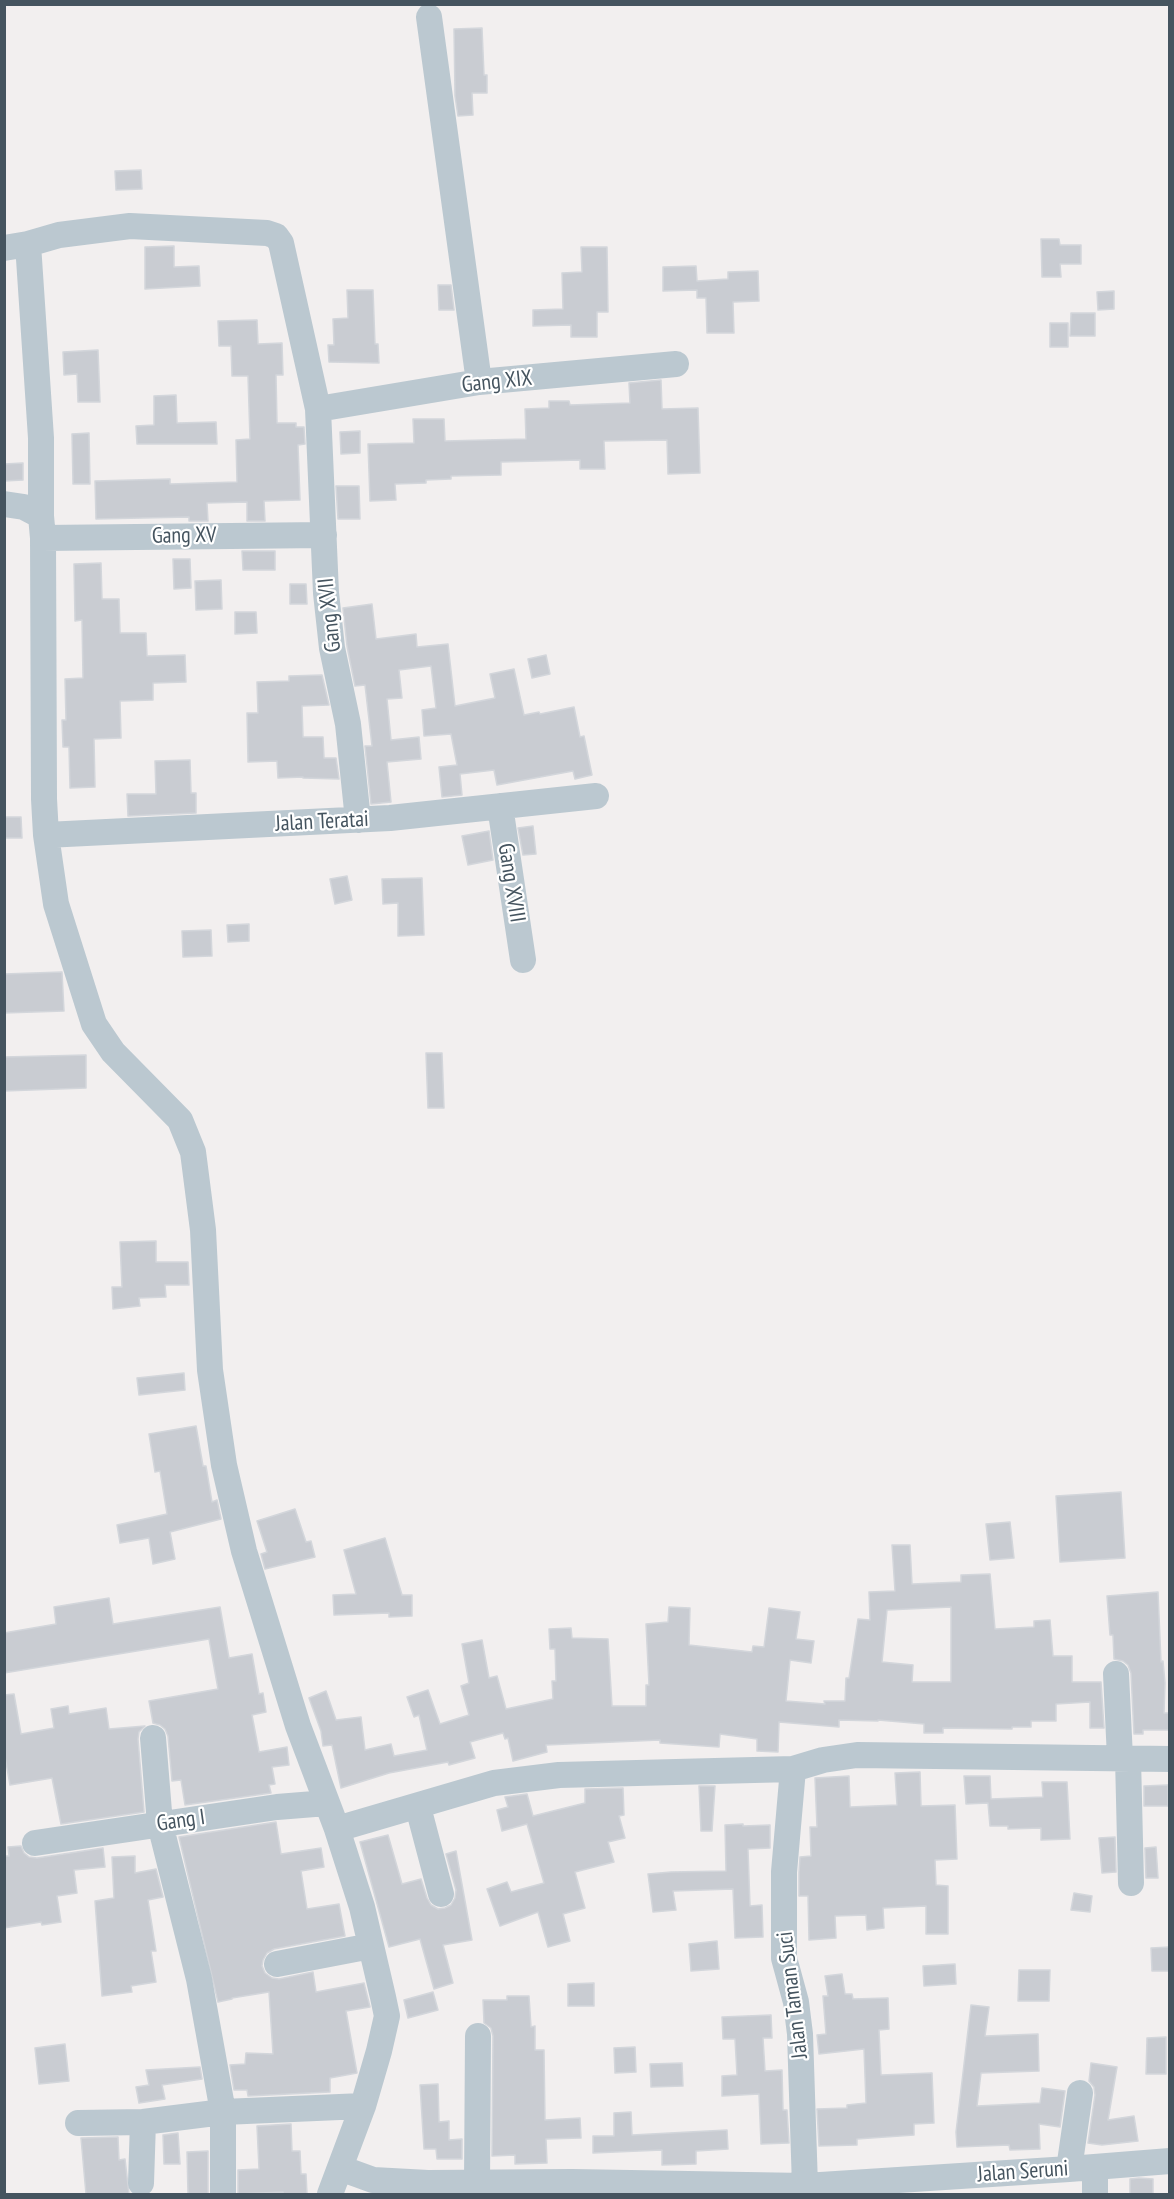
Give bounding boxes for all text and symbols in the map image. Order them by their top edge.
street label: Gang XIX [461,365,533,399]
street label: Gang XV [152,522,216,550]
street label: Gang XVII [313,576,347,654]
street label: Jalan Teratai [275,806,369,838]
street label: Gang XVIII [492,842,530,924]
street label: Gang I [155,1805,207,1837]
street label: Jalan Taman Suci [772,1930,814,2060]
street label: Jalan Seruni [977,2156,1069,2188]

